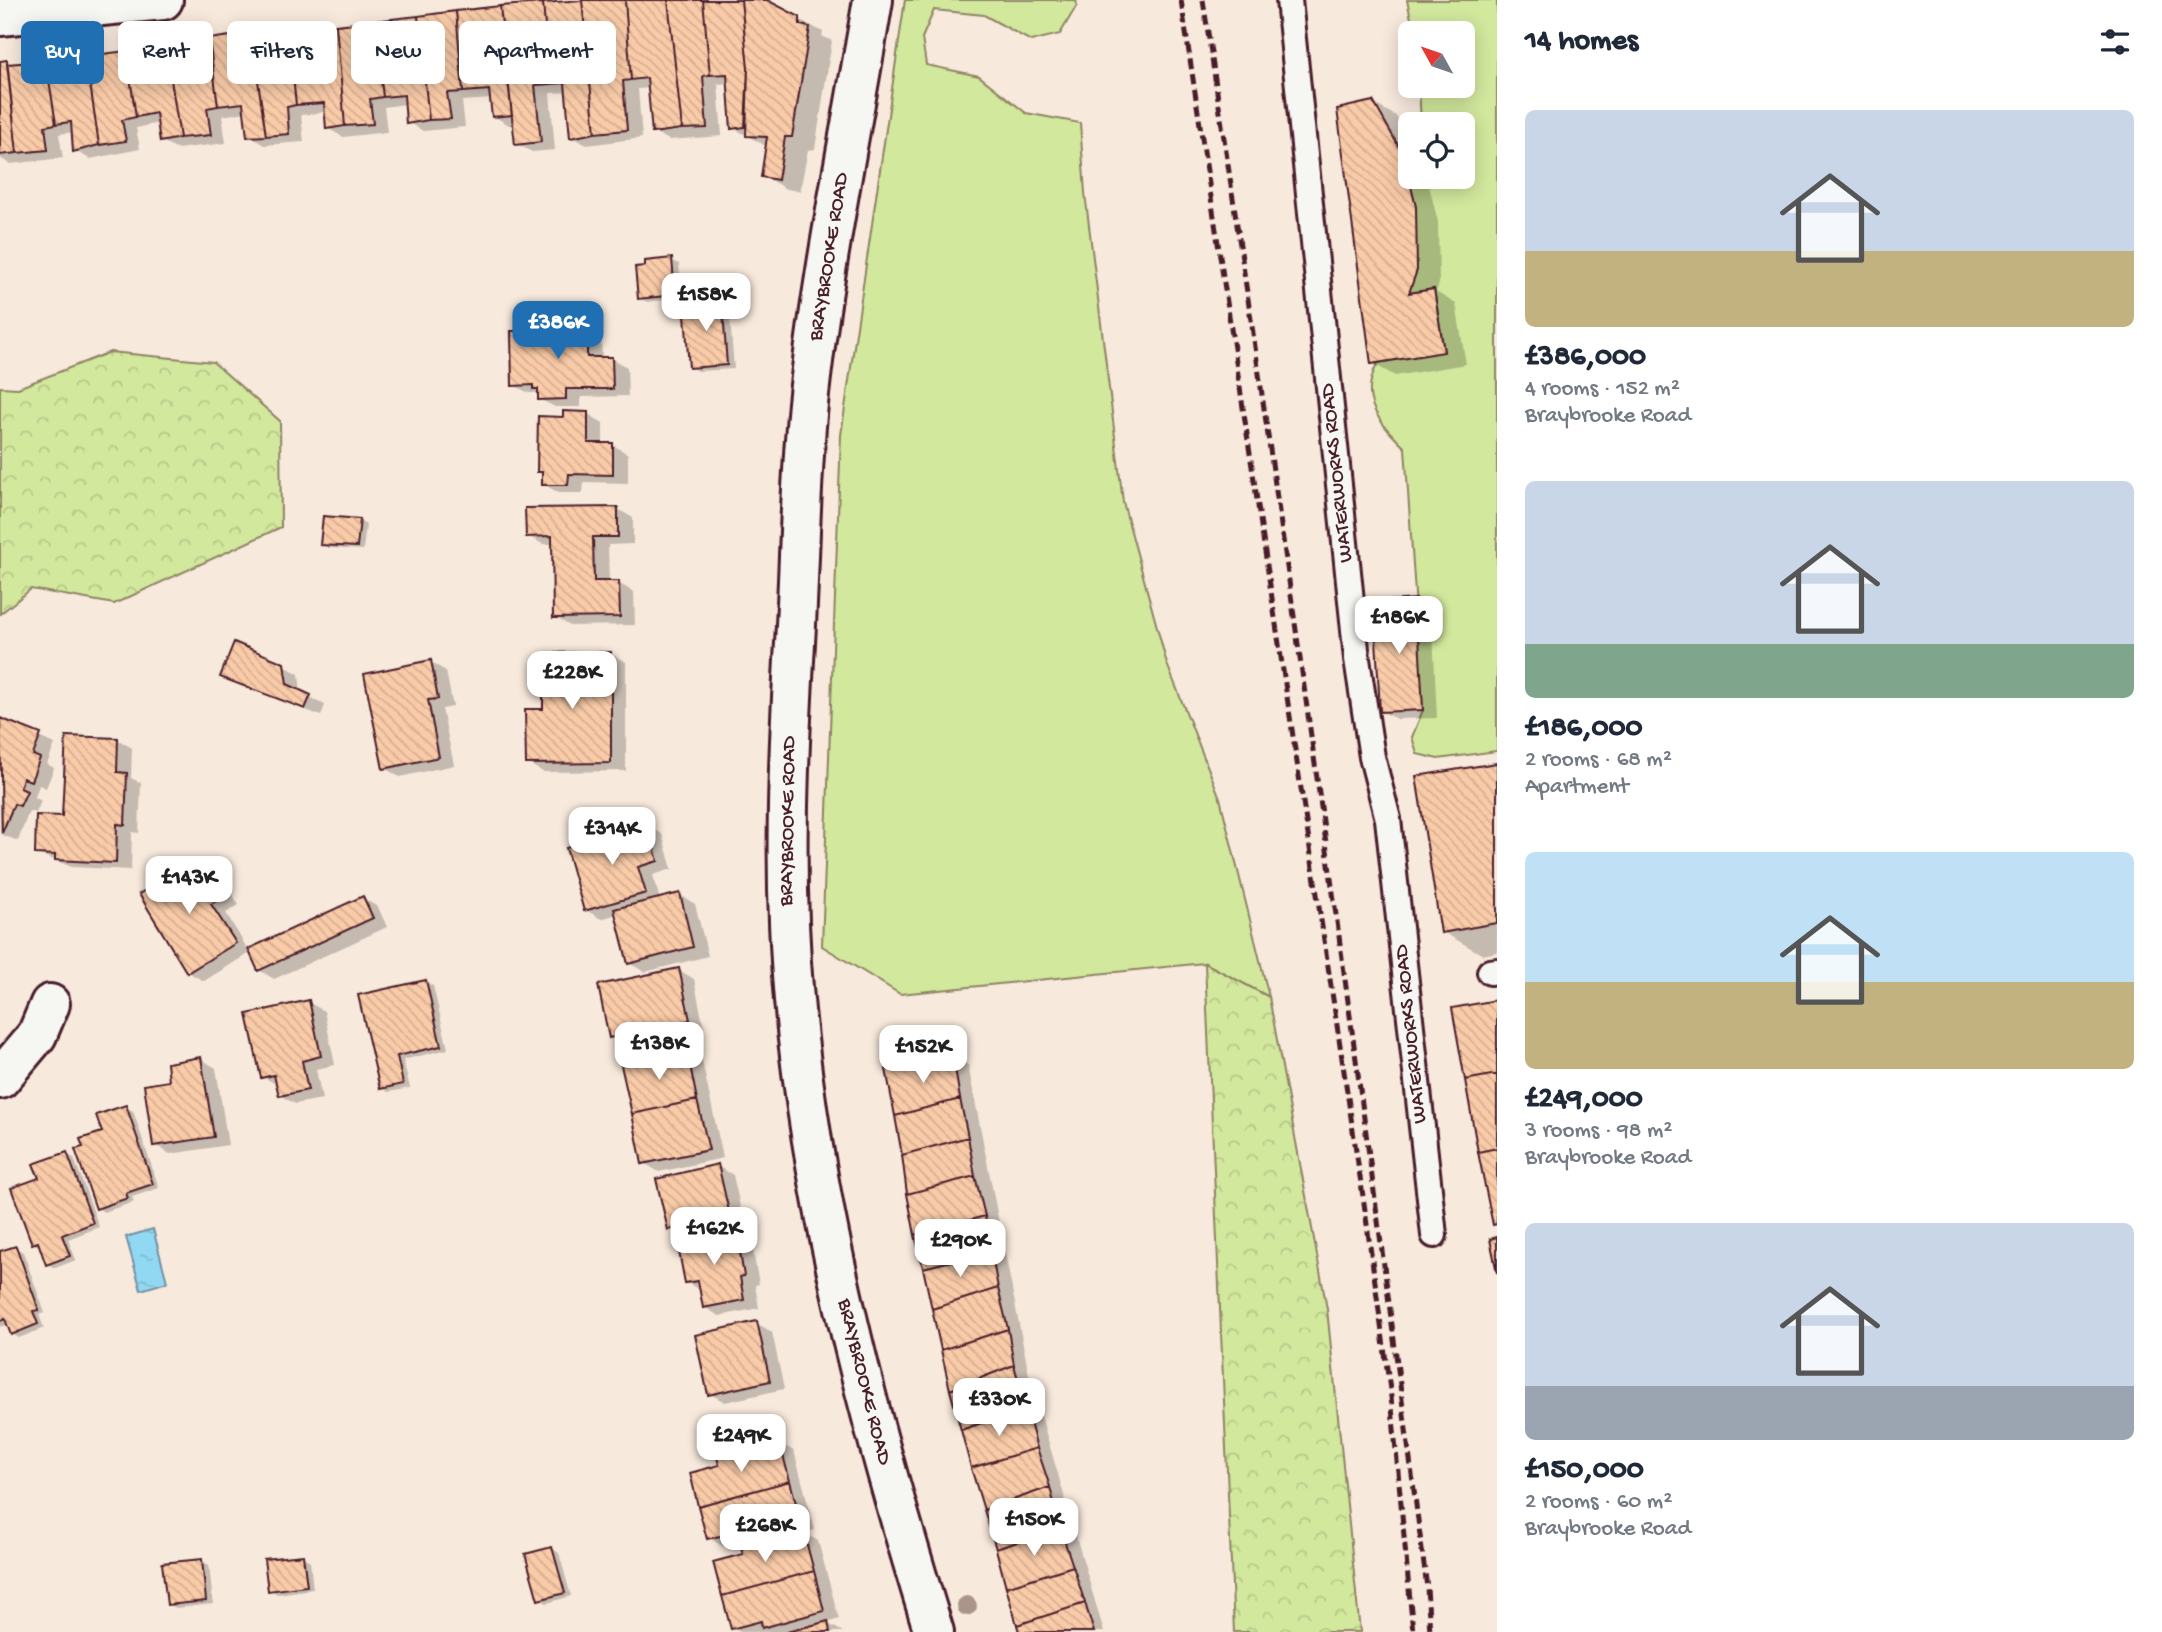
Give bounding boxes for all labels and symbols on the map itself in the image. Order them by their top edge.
north arrow [1398,21,1475,98]
street label: BRAYBROOKE ROAD [804,171,856,344]
pin: £158K [657,274,755,333]
pin: £386K [509,302,607,361]
street label: WATERWORKS ROAD [1316,382,1360,564]
pin: £186K [1350,596,1448,656]
pin: £228K [523,652,621,711]
street label: BRAYBROOKE ROAD [775,735,803,907]
pin: £314K [563,808,661,867]
pin: £143K [140,856,238,916]
street label: WATERWORKS ROAD [1390,943,1434,1125]
pin: £138K [610,1023,708,1082]
pin: £152K [874,1026,972,1085]
pin: £162K [665,1208,763,1267]
pin: £290K [911,1220,1009,1279]
street label: BRAYBROOKE ROAD [830,1295,896,1468]
pin: £330K [950,1378,1048,1438]
pin: £249K [692,1414,790,1474]
pin: £150K [985,1498,1083,1558]
pin: £268K [716,1504,814,1564]

